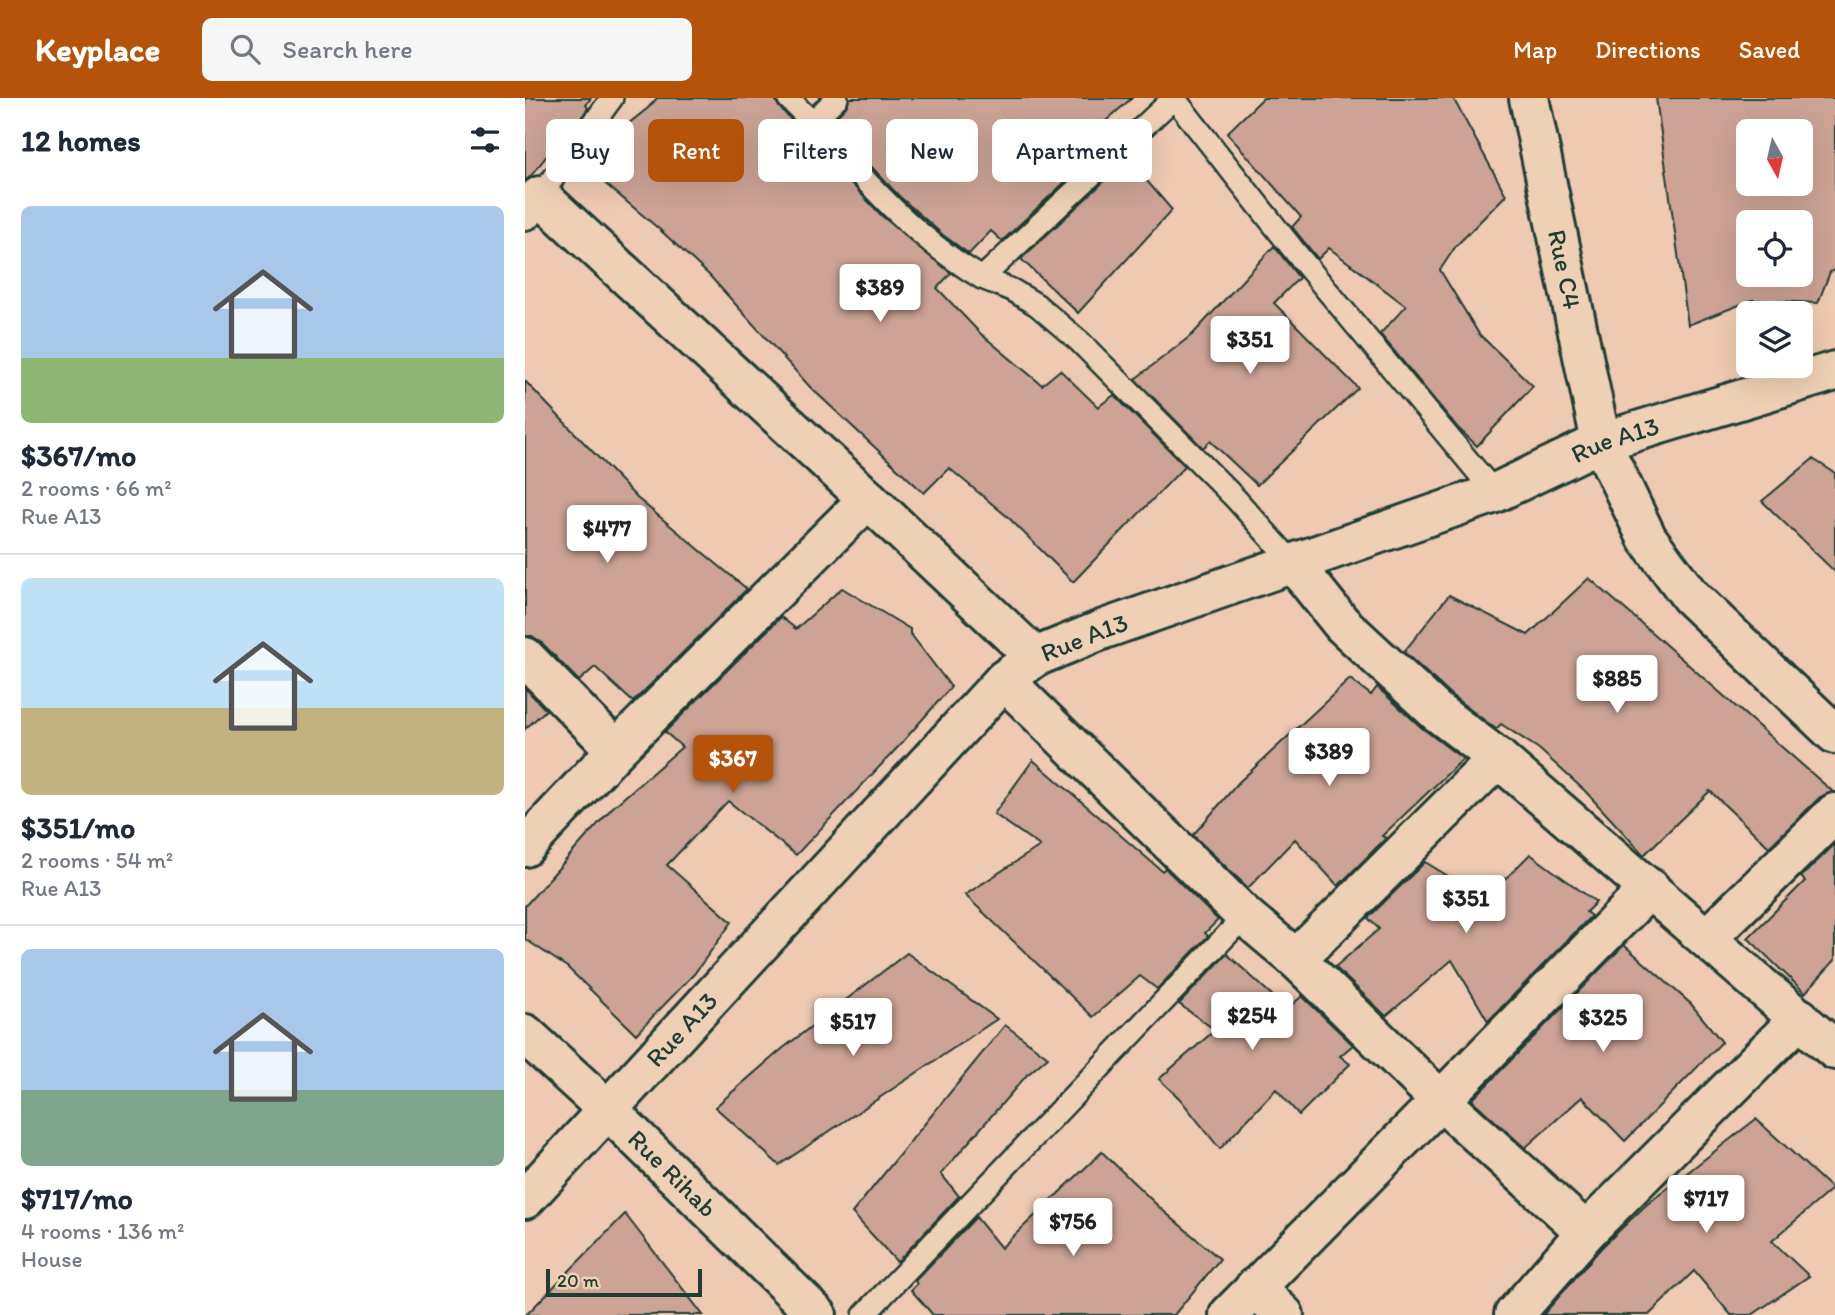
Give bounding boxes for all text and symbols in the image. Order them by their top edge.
search box [202,18,692,81]
text: Keyplace [35,30,160,69]
icon: search [226,30,264,68]
text: Search here [282,33,413,65]
text: Map [1513,35,1557,64]
text: Directions [1595,35,1701,64]
text: Saved [1739,35,1800,64]
chip: Buy [546,119,634,182]
chip: Rent [648,119,744,182]
chip: Filters [758,119,872,182]
chip: New [886,119,978,182]
chip: Apartment [992,119,1152,182]
north arrow [1736,119,1813,196]
map controls [1736,119,1813,378]
icon: filters [466,121,504,159]
text: 12 homes [21,122,141,159]
button: locate [1736,210,1813,287]
street label: Rue C4 [1541,227,1589,312]
icon: home [200,251,326,377]
pin: $389 [839,264,921,324]
text: $389 [856,273,904,301]
button: layers [1736,301,1813,378]
pin: $351 [1209,316,1291,376]
text: $351 [1227,325,1273,353]
street label: Rue A13 [1566,409,1663,470]
text: $367/mo [21,437,136,474]
text: 2 rooms · 66 m² [21,474,172,502]
text: Rue A13 [21,502,102,530]
pin: $477 [566,505,648,565]
text: $477 [583,514,631,542]
street label: Rue A13 [1036,606,1132,669]
icon: home [200,623,326,749]
pin: $885 [1576,656,1658,715]
text: $885 [1593,664,1641,692]
pin: $389 [1288,728,1370,788]
pin: $367 [692,736,774,795]
text: $389 [1305,737,1353,765]
text: $367 [709,744,757,772]
text: $351/mo [21,809,135,846]
text: 2 rooms · 54 m² [21,846,173,874]
text: Rue A13 [21,874,102,902]
pin: $351 [1425,876,1507,935]
text: $351 [1443,884,1489,912]
street label: Rue A13 [639,985,724,1074]
pin: $254 [1211,992,1293,1052]
icon: home [200,994,326,1120]
pin: $325 [1562,995,1644,1054]
pin: $517 [812,998,894,1058]
text: $254 [1227,1001,1277,1029]
text: $325 [1579,1003,1627,1031]
text: $517 [830,1007,876,1035]
street label: Rue Rihab [621,1123,724,1224]
pin: $717 [1665,1176,1747,1235]
text: $717/mo [21,1180,133,1217]
text: $717 [1683,1184,1729,1212]
pin: $756 [1032,1198,1114,1258]
text: $756 [1049,1207,1097,1235]
text: 4 rooms · 136 m² [21,1217,184,1245]
text: House [21,1245,83,1273]
scale bar [546,1266,702,1298]
text: 20 m [557,1269,599,1292]

